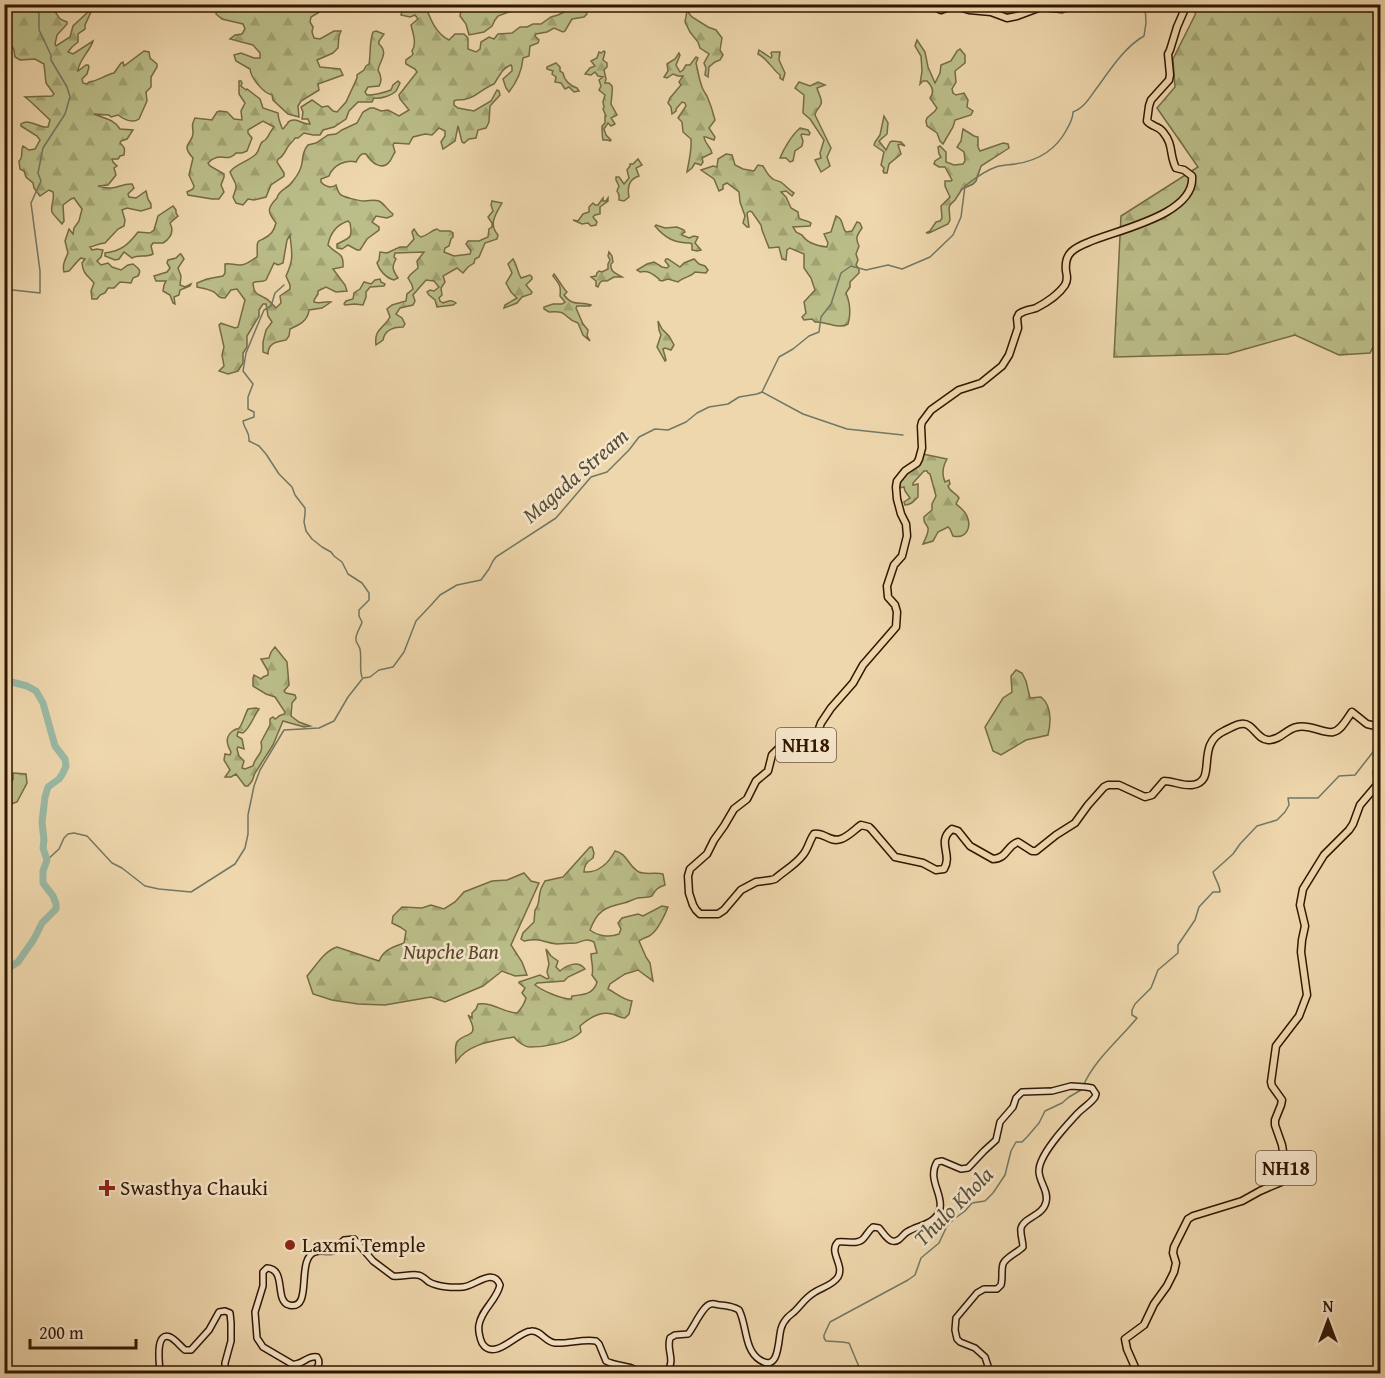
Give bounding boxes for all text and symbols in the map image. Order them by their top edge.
water label: Magada Stream [515,420,635,530]
road number: NH18 [776,728,836,762]
park label: Nupche Ban [402,936,499,967]
road number: NH18 [1256,1151,1316,1185]
water label: Thulo Khola [906,1159,1000,1253]
place label: Swasthya Chauki [120,1172,268,1203]
marker: Swasthya Chauki [98,1179,116,1197]
place label: Laxmi Temple [302,1229,426,1260]
marker: Laxmi Temple [283,1238,297,1252]
north arrow [1298,1291,1358,1351]
text: N [1323,1294,1334,1318]
scale bar [30,1312,136,1350]
text: 200 m [39,1319,84,1346]

